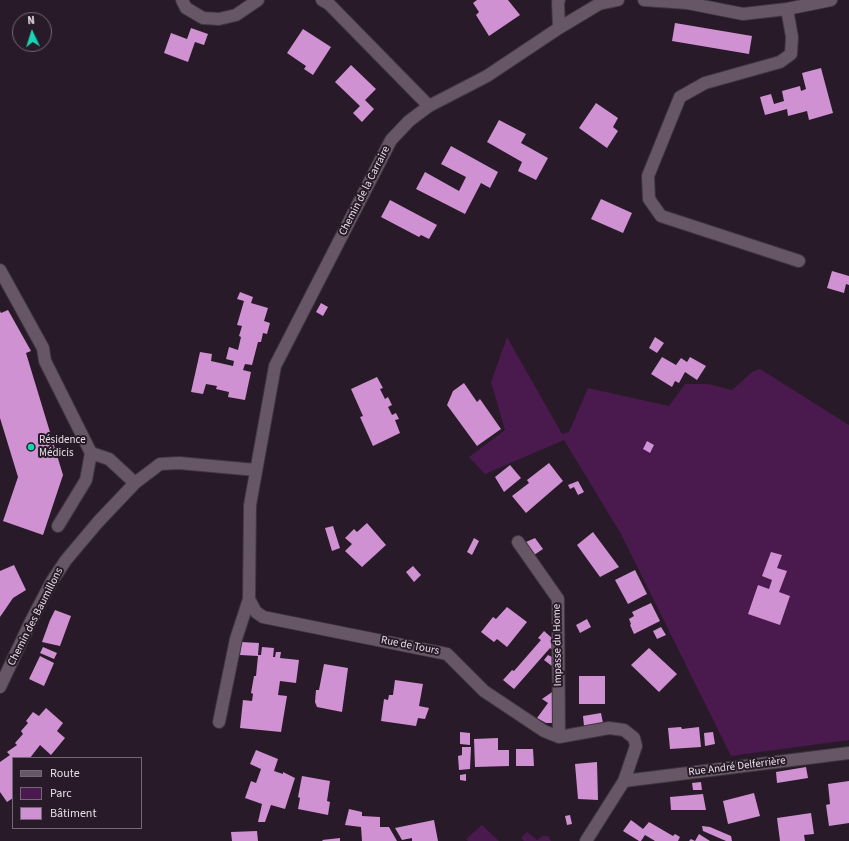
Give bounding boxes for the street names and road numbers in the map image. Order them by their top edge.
street label: Chemin de la Carraire [337,144,393,238]
street label: Chemin des Baumillons [6,566,66,668]
street label: Impasse du Home [551,604,565,686]
street label: Rue de Tours [380,634,440,658]
street label: Rue André Delferrière [688,754,786,780]

